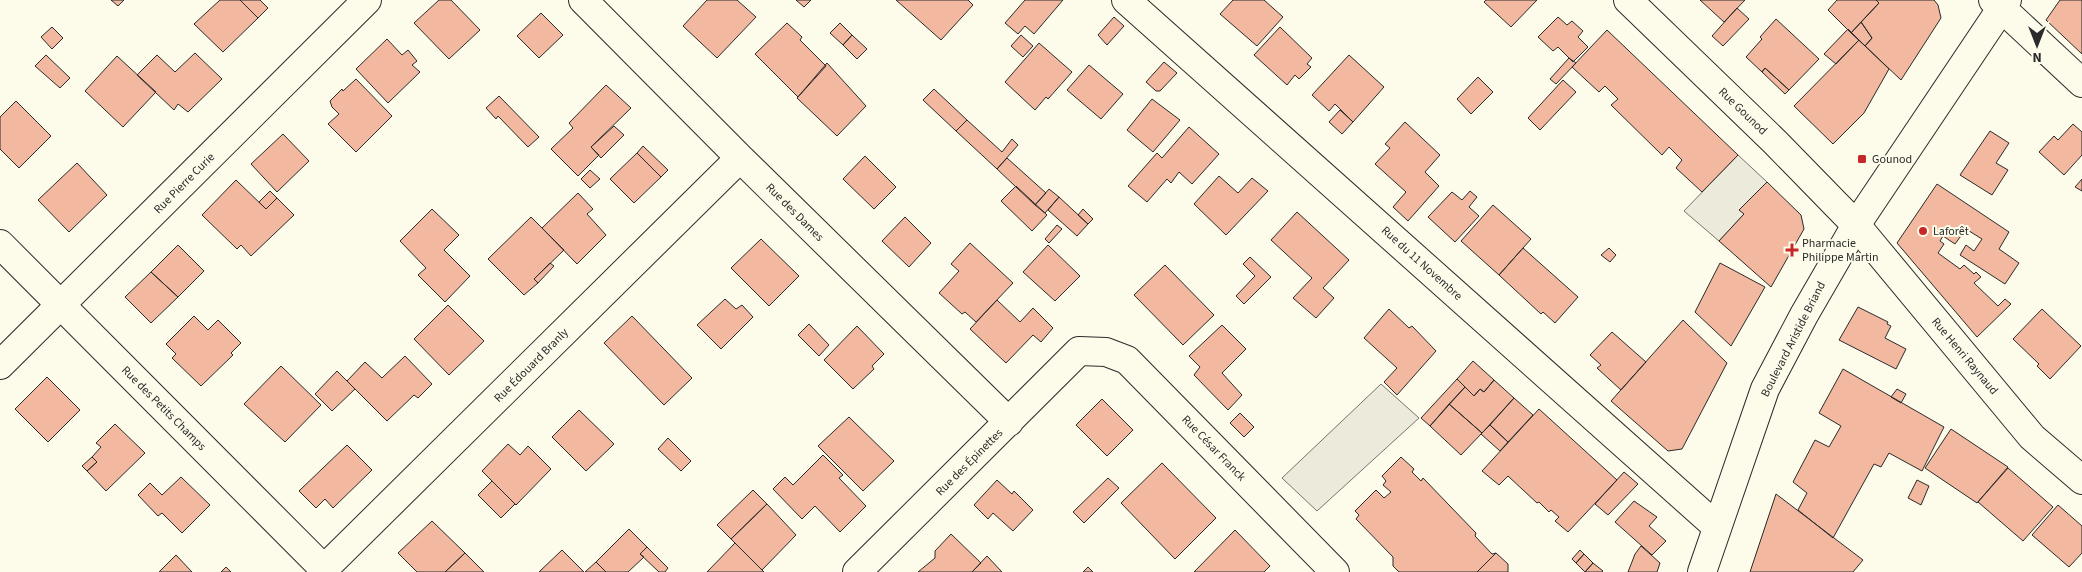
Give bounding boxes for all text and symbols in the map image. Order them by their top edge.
north arrow [2012,20,2062,70]
text: N [2032,47,2042,67]
street label: Rue Gounod [1714,84,1771,139]
street label: Rue Pierre Curie [150,149,219,218]
place label: Gounod [1872,151,1912,168]
marker: Gounod [1856,153,1868,165]
street label: Rue des Dames [762,179,828,245]
street label: Rue du 11 Novembre [1377,222,1466,304]
place label: Laforêt [1933,223,1969,240]
marker: Laforêt [1917,225,1929,237]
place label: Pharmacie Philippe Martin [1802,235,1878,266]
marker: Pharmacie Philippe Martin [1786,244,1798,256]
street label: Boulevard Aristide Briand [1757,279,1830,400]
street label: Rue Henri Raynaud [1927,314,2002,398]
street label: Rue Édouard Branly [490,324,573,406]
street label: Rue des Petits Champs [118,362,210,454]
street label: Rue César Franck [1178,412,1250,485]
street label: Rue des Épinettes [932,425,1007,500]

